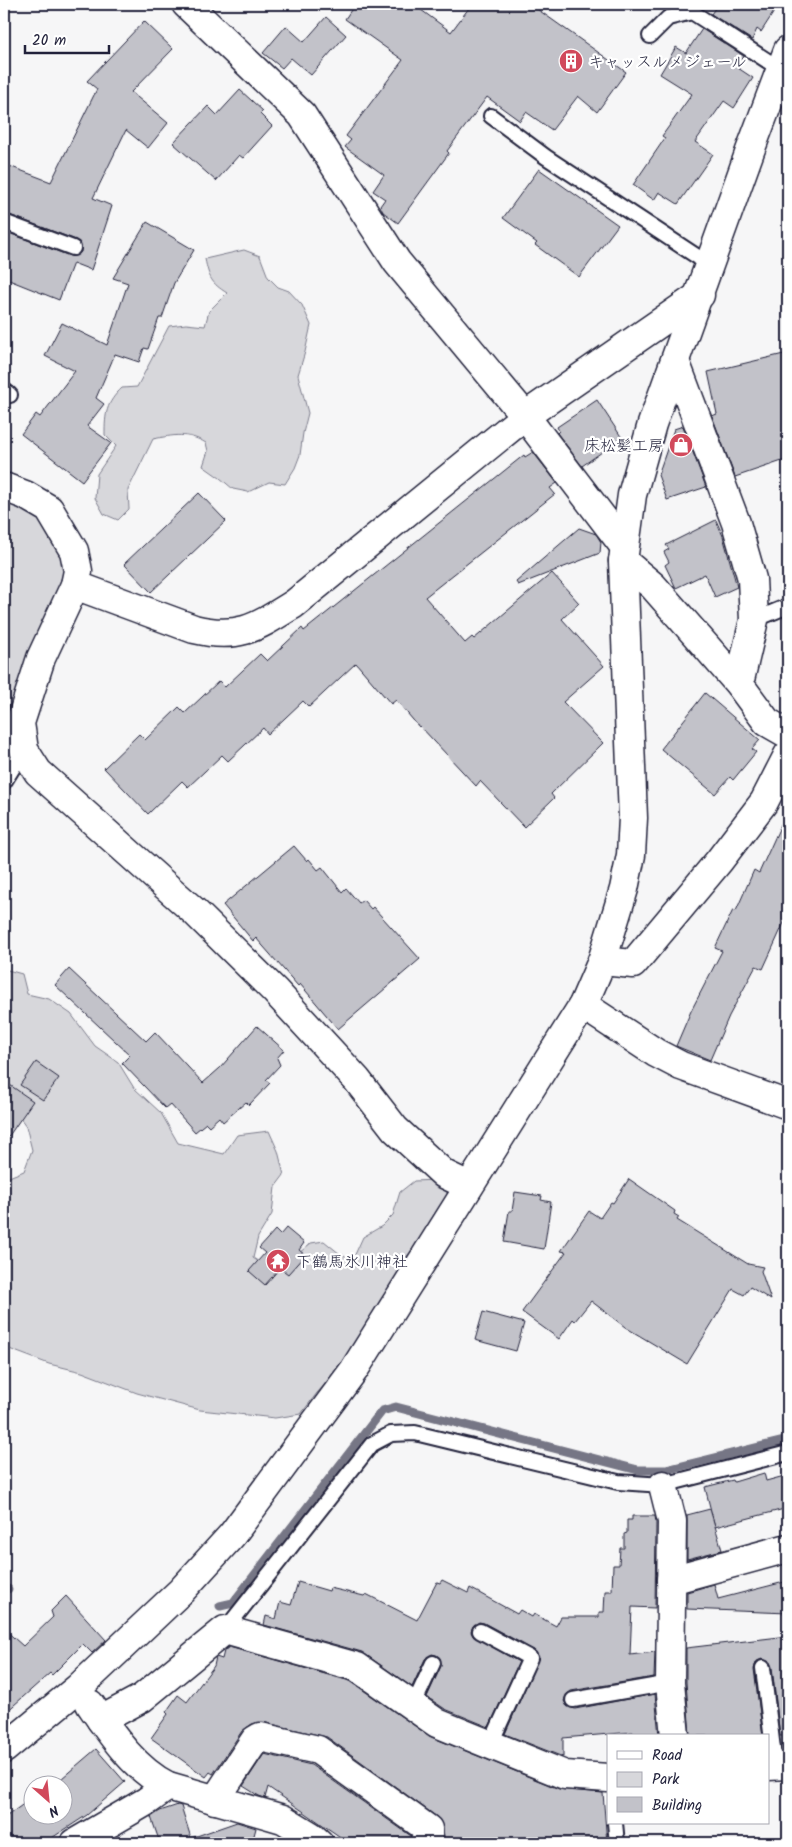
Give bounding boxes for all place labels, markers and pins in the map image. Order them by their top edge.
building icon: キャッスルメジェール [558,48,584,74]
place label: キャッスルメジェール [588,50,747,75]
shop icon: 床松髪工房 [668,432,694,458]
place label: 床松髪工房 [584,434,664,459]
temple icon: 下鶴馬氷川神社 [265,1248,291,1274]
place label: 下鶴馬氷川神社 [296,1250,408,1275]

